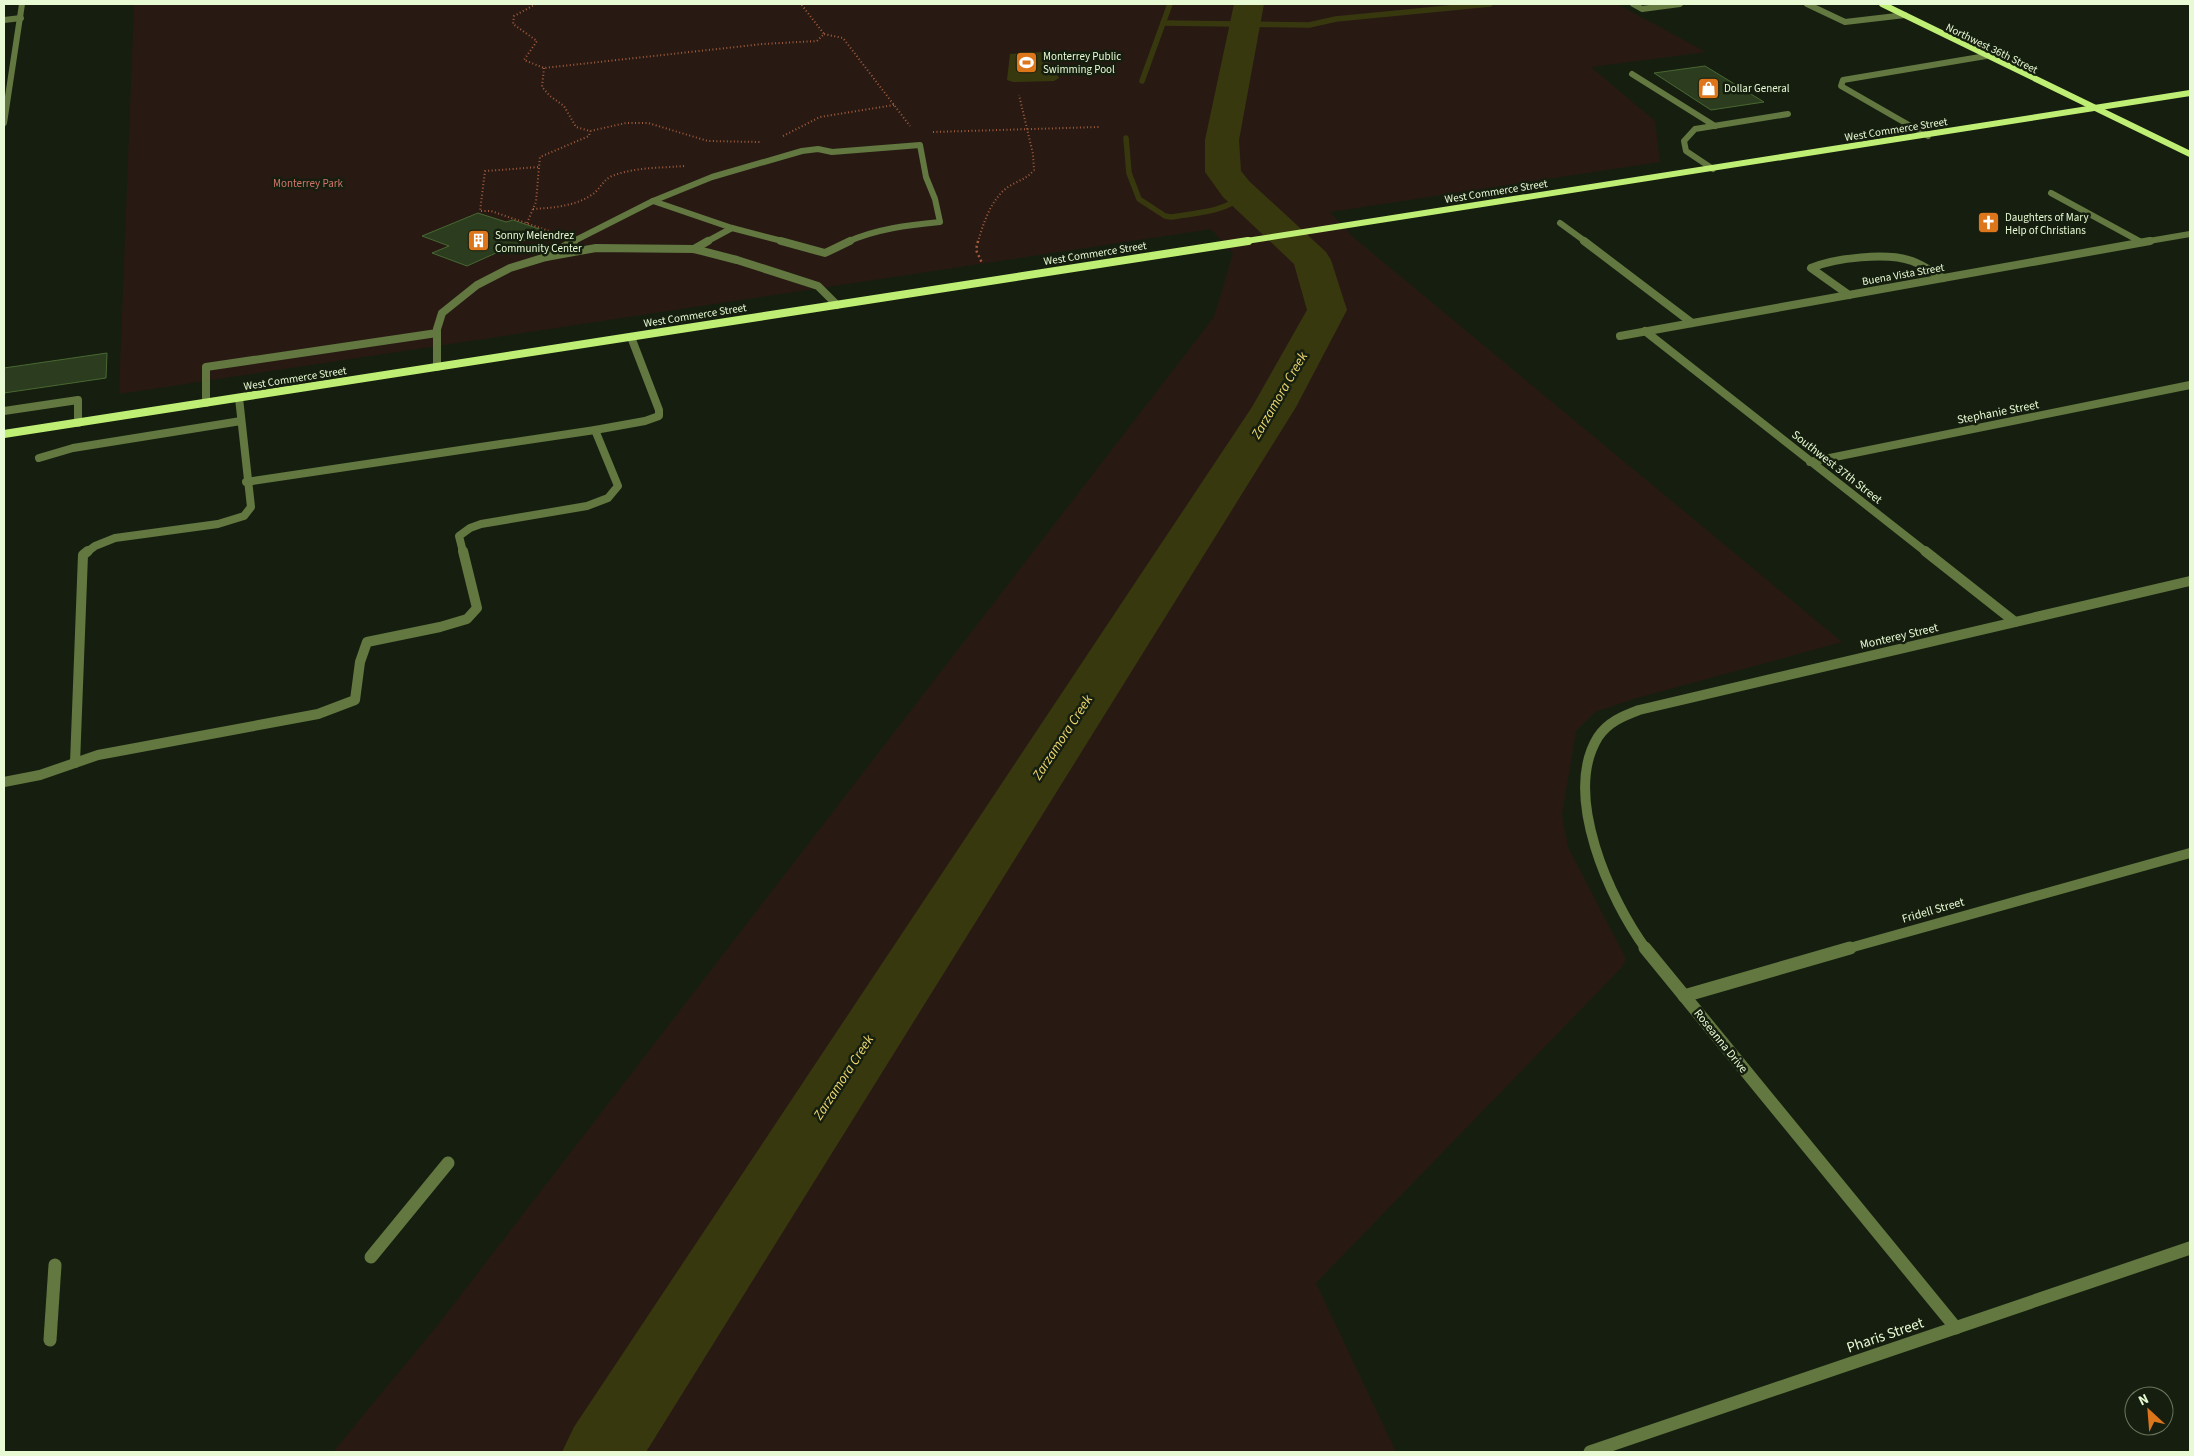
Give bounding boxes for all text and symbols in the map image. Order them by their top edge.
street label: Northwest 36th Street [1943,20,2041,77]
place label: Monterrey Public Swimming Pool [1043,49,1121,77]
sports icon: Monterrey Public Swimming Pool [1015,50,1039,74]
shop icon: Dollar General [1696,76,1720,100]
place label: Dollar General [1724,81,1790,96]
street label: West Commerce Street [1844,114,1949,145]
park label: Monterrey Park [273,176,344,191]
street label: West Commerce Street [1444,176,1549,207]
place label: Daughters of Mary Help of Christians [2005,210,2089,238]
church icon: Daughters of Mary Help of Christians [1977,211,2001,235]
place label: Sonny Melendrez Community Center [495,228,582,256]
building icon: Sonny Melendrez Community Center [467,229,491,253]
street label: West Commerce Street [1043,238,1148,269]
street label: Buena Vista Street [1861,260,1946,289]
street label: West Commerce Street [643,300,748,331]
water label: Zarzamora Creek [1246,348,1313,444]
street label: West Commerce Street [243,363,348,394]
street label: Stephanie Street [1956,396,2041,429]
street label: Southwest 37th Street [1788,427,1886,508]
street label: Monterey Street [1858,619,1940,654]
water label: Zarzamora Creek [1027,691,1098,785]
street label: Fridell Street [1900,893,1966,927]
street label: Roseanna Drive [1690,1006,1752,1077]
water label: Zarzamora Creek [808,1031,879,1125]
street label: Pharis Street [1844,1313,1926,1358]
north arrow [2124,1386,2174,1436]
text: N [2135,1389,2152,1411]

